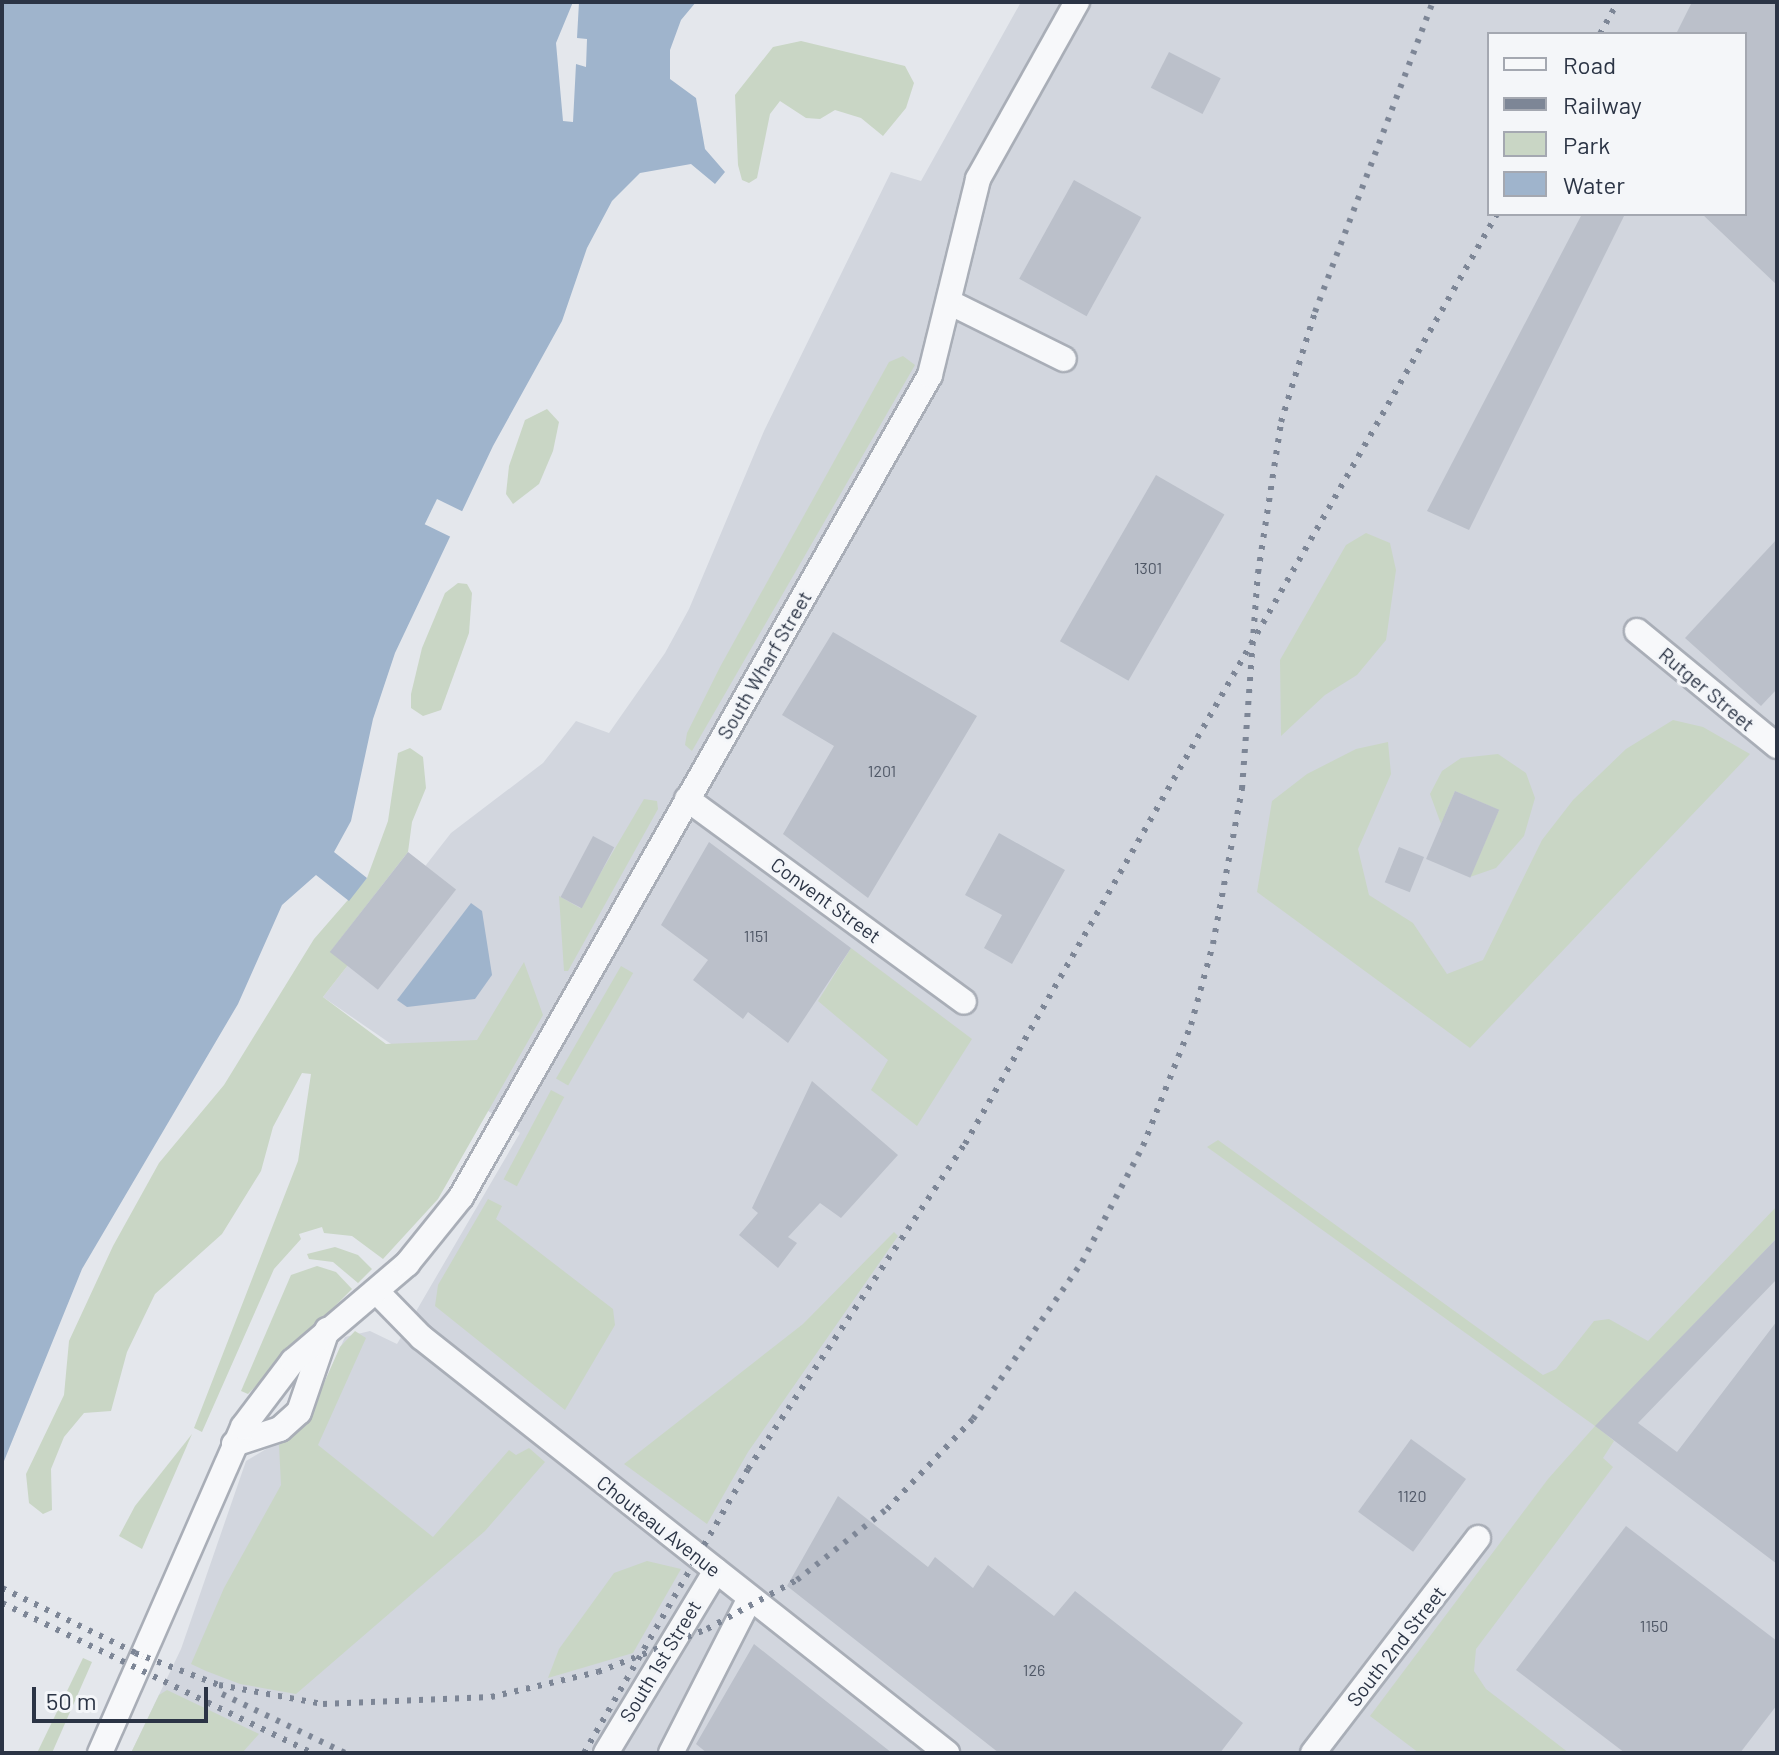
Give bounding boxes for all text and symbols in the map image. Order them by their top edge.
legend [1487,32,1747,216]
text: Road [1563,50,1616,79]
text: Railway [1563,90,1642,119]
text: Park [1563,130,1610,159]
text: Water [1563,170,1625,199]
house number: 1301 [1134,558,1162,578]
street label: South Wharf Street [712,587,816,743]
street label: Rutger Street [1654,642,1760,736]
house number: 1201 [868,761,896,781]
street label: Convent Street [766,852,886,948]
house number: 1151 [744,926,768,946]
street label: Chouteau Avenue [592,1470,726,1582]
house number: 1120 [1398,1486,1426,1506]
street label: South 2nd Street [1342,1581,1450,1711]
street label: South 1st Street [614,1596,706,1726]
house number: 1150 [1640,1616,1668,1636]
house number: 126 [1023,1660,1045,1680]
scale bar [36,1671,212,1721]
text: 50 m [46,1686,97,1715]

